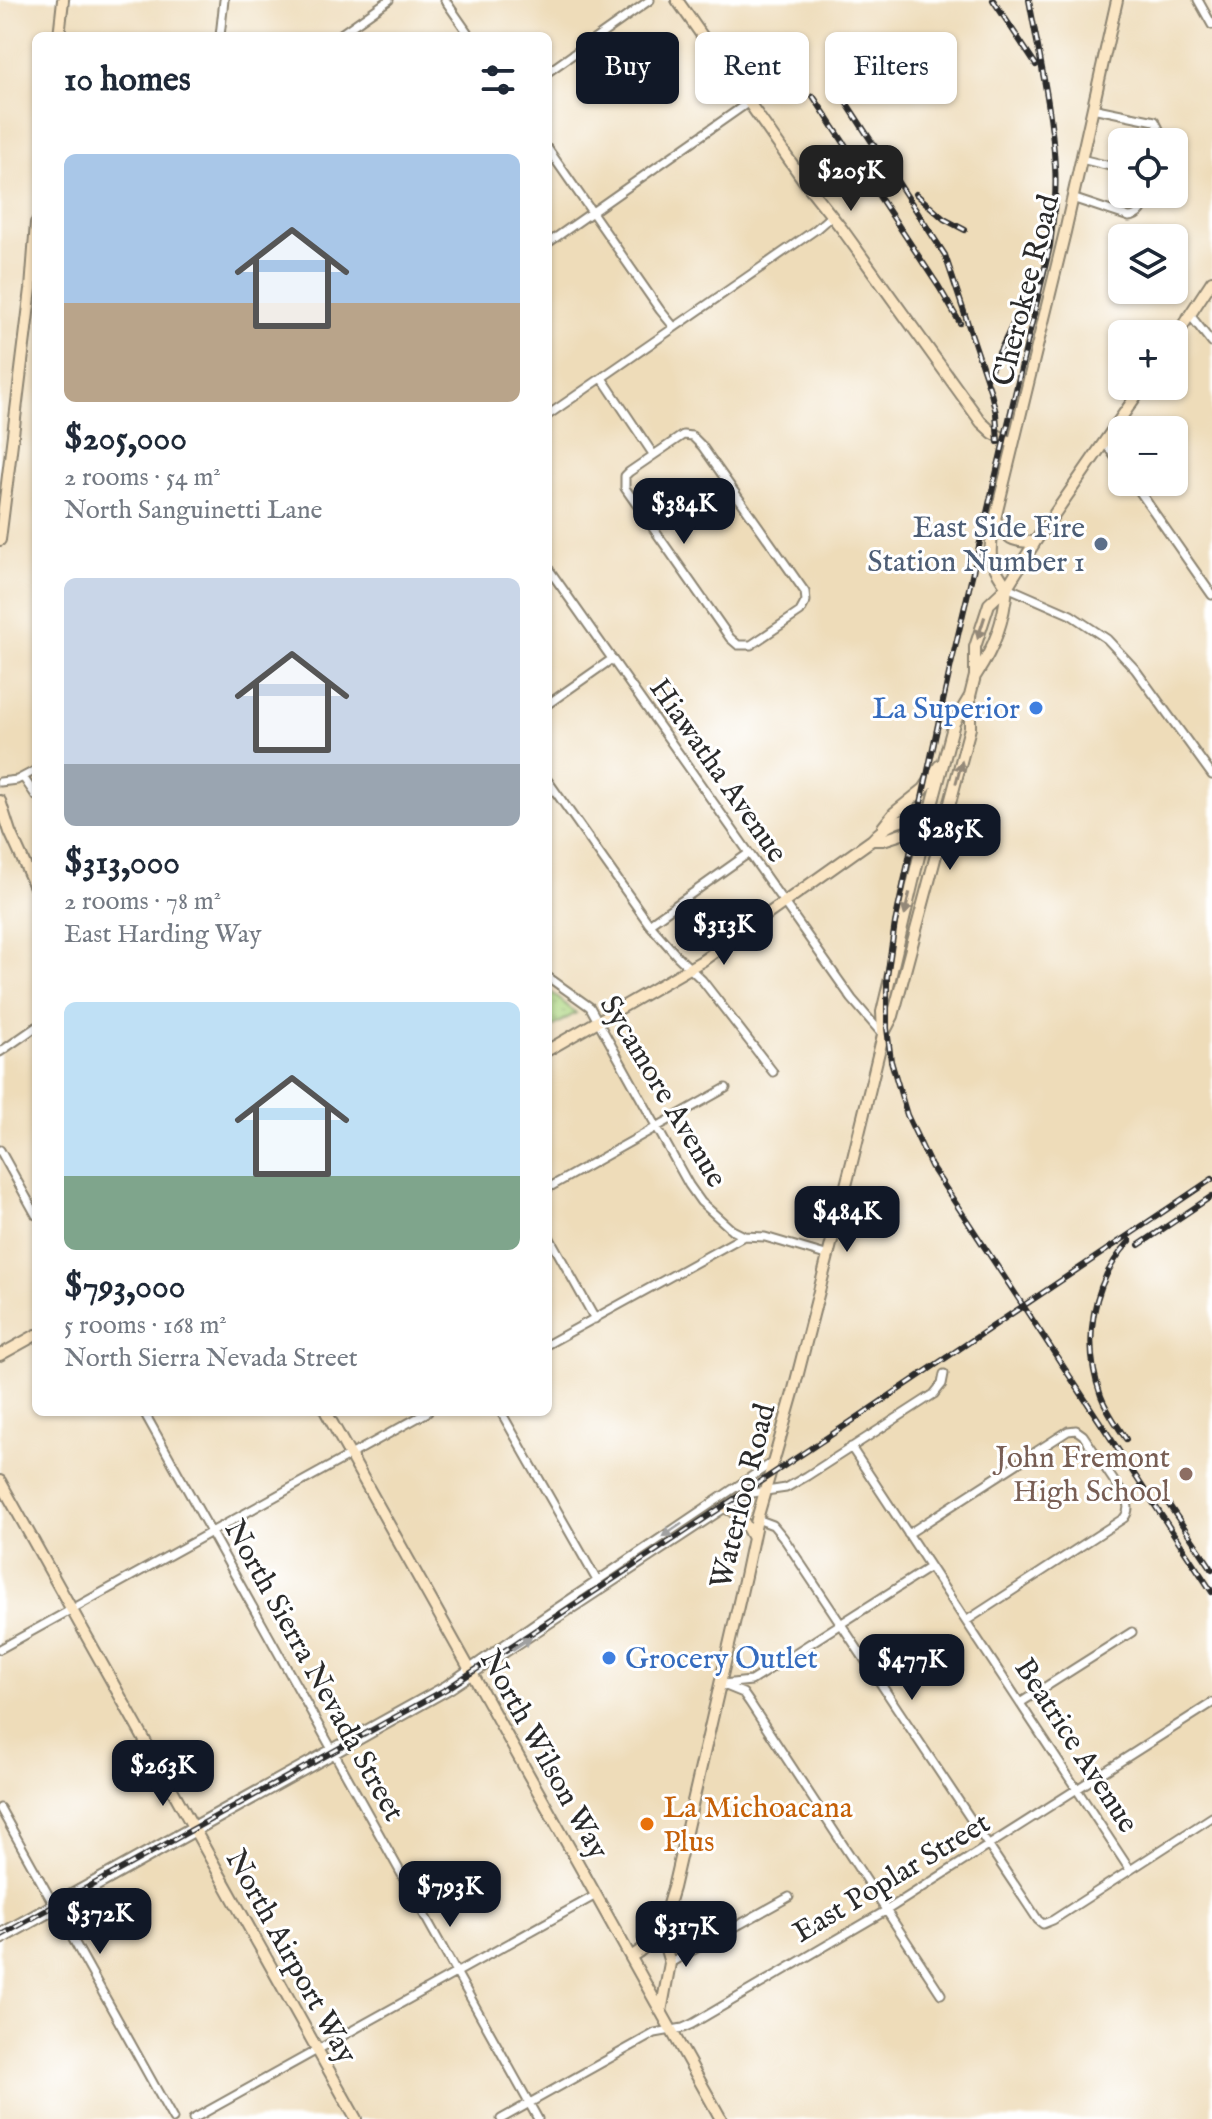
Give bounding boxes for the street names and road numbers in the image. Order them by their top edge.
street label: Cherokee Road [985,190,1069,390]
street label: Hiawatha Avenue [640,672,795,871]
street label: Sycamore Avenue [590,989,735,1195]
street label: Waterloo Road [703,1399,786,1593]
street label: North Sierra Nevada Street [215,1514,412,1828]
street label: North Wilson Way [470,1644,617,1866]
street label: Beatrice Avenue [1005,1652,1146,1841]
street label: East Poplar Street [786,1805,998,1953]
street label: North Airport Way [216,1843,365,2071]

